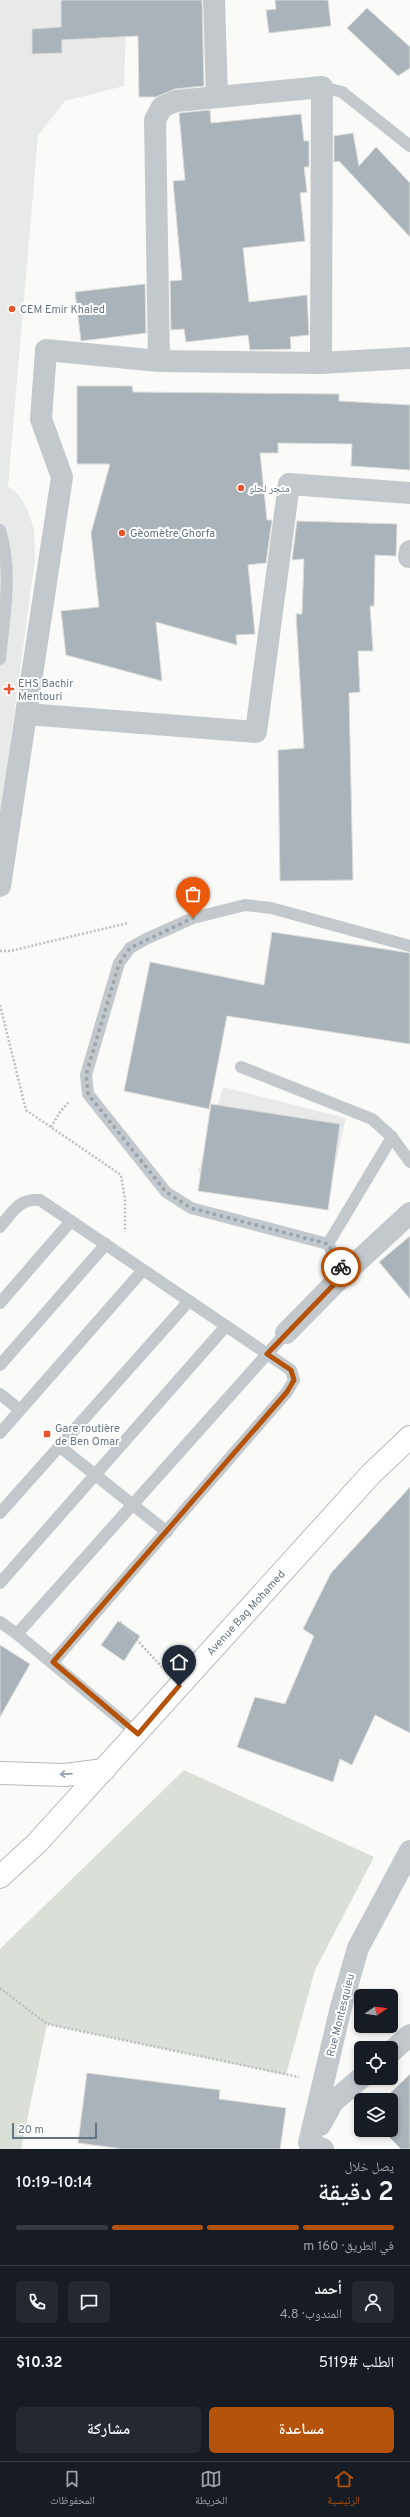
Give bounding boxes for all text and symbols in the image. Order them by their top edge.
place label: CEM Emir Khaled [20,303,105,317]
marker: CEM Emir Khaled [7,304,17,314]
place label: متجر لحلو [249,482,290,496]
marker: متجر لحلو [236,483,246,493]
place label: Gèomètre Ghorfa [130,527,215,541]
marker: Gèomètre Ghorfa [117,528,127,538]
place label: EHS Bachir Mentouri [18,677,74,704]
marker: EHS Bachir Mentouri [3,683,15,695]
pin [176,877,210,918]
icon: bag [182,883,204,905]
courier [321,1247,361,1287]
icon: bike [330,1256,352,1278]
place label: Gare routière de Ben Omar [55,1422,120,1449]
marker: Gare routière de Ben Omar [42,1429,52,1439]
street label: Avenue Bag Mohamed [204,1568,289,1659]
pin [162,1645,196,1686]
icon: home [168,1651,190,1673]
one-way arrow [60,1771,73,1778]
street label: Rue Montesquieu [324,1972,358,2058]
north arrow [354,1989,398,2033]
map controls [354,1989,398,2137]
button: locate [354,2041,398,2085]
button: layers [354,2093,398,2137]
scale bar [12,2121,97,2140]
text: 20 m [18,2123,44,2137]
text: يصل خلال [345,2160,394,2176]
text: 10:14–10:19 [16,2174,92,2193]
text: 2 دقيقة [318,2177,394,2210]
text: في الطريق · 160 m [303,2239,394,2255]
button: phone [16,2281,58,2323]
button: chat [68,2281,110,2323]
text: أحمد [315,2281,342,2300]
button: person [352,2281,394,2323]
text: المندوب · 4.8 [280,2307,342,2323]
text: $10.32 [16,2354,62,2373]
text: الطلب #5119 [319,2354,394,2373]
button: مشاركة [16,2407,201,2453]
button: مساعدة [209,2407,394,2453]
tab: المحفوظات [50,2468,95,2511]
tab: الخريطة [195,2468,227,2511]
tab: الرئيسية [327,2468,360,2511]

